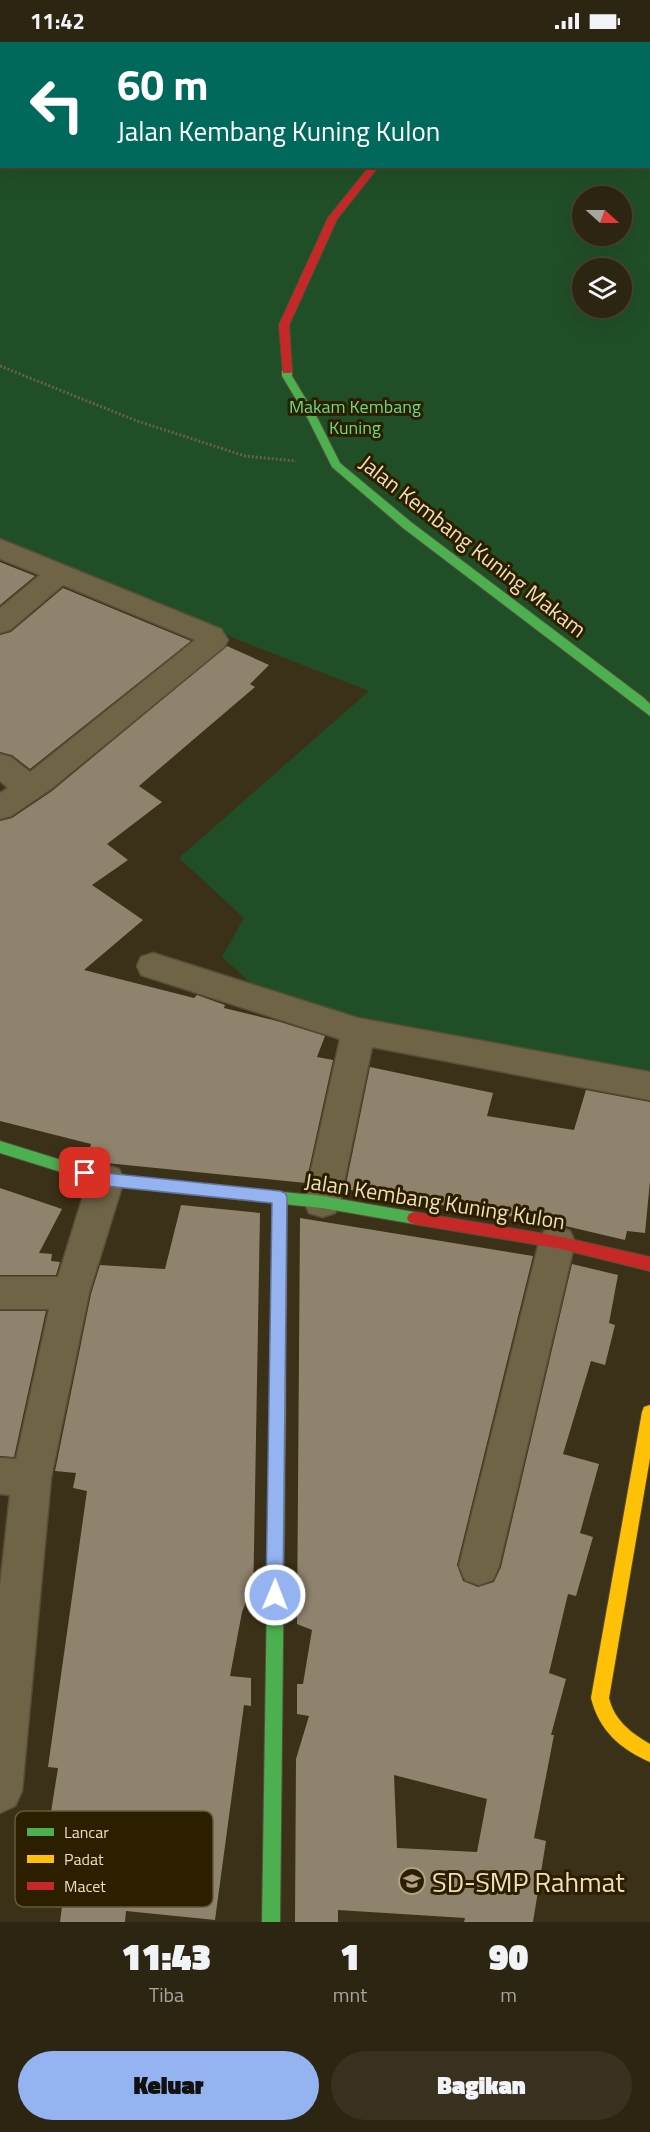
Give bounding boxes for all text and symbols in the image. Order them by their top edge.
text: 11:42 [30,4,85,38]
text: 60 m [117,52,209,116]
icon: left [18,66,96,144]
text: Jalan Kembang Kuning Kulon [117,110,440,151]
north arrow [572,186,632,246]
map controls [572,186,632,318]
button: layers [572,258,632,318]
park label: Makam Kembang Kuning [289,393,421,441]
street label: Jalan Kembang Kuning Makam [352,446,594,646]
pin [59,1147,110,1198]
icon: arrive [68,1156,101,1189]
street label: Jalan Kembang Kuning Kulon [302,1164,568,1238]
position arrow [243,1563,307,1627]
legend [15,1811,213,1907]
text: Lancar [64,1820,109,1844]
text: Padat [64,1847,104,1871]
place label: SD-SMP Rahmat [432,1861,625,1902]
school or university icon: SD-SMP Rahmat [397,1866,427,1896]
text: Macet [64,1874,106,1898]
text: 11:43 [122,1929,211,1984]
text: 1 [340,1929,360,1984]
text: 90 [489,1929,528,1984]
text: Tiba [149,1979,184,2010]
text: mnt [333,1979,367,2010]
text: m [500,1979,517,2010]
button: Keluar [18,2051,319,2120]
button: Bagikan [331,2051,632,2120]

